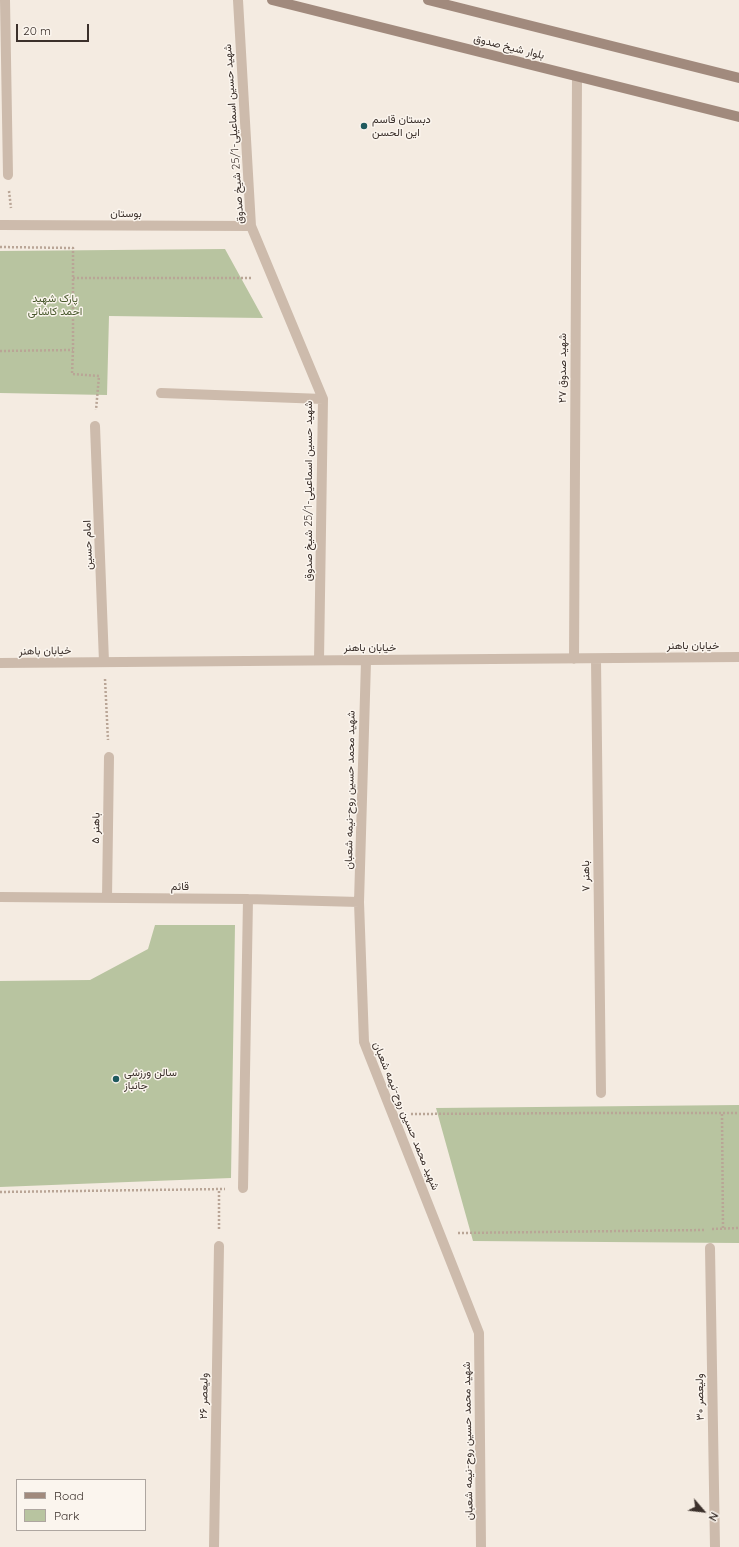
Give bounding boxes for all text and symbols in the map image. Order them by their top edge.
scale bar [18,16,91,42]
text: 20 m [23,23,51,38]
street label: بلوار شیخ صدوق [472,32,546,62]
street label: شهید حسین اسماعیلی-25/1 شیخ صدوق [221,44,247,224]
place label: دبستان قاسم این الحسن [372,113,431,139]
marker: دبستان قاسم این الحسن [359,121,369,131]
street label: بوستان [110,207,142,221]
park label: پارک شهید احمد کاشانی [28,292,82,318]
street label: شهید صدوق ۲۷ [556,333,570,403]
street label: شهید حسین اسماعیلی-25/1 شیخ صدوق [302,401,316,581]
street label: امام حسین [81,520,95,570]
street label: خیابان باهنر [667,639,719,653]
street label: خیابان باهنر [344,641,396,655]
street label: خیابان باهنر [19,644,71,658]
street label: شهید محمد حسین روح-نیمه شعبان [342,710,358,870]
street label: باهنر ۵ [89,812,103,844]
street label: باهنر ۷ [579,860,593,892]
street label: قائم [171,880,189,894]
street label: شهید محمد حسین روح-نیمه شعبان [370,1040,442,1192]
place label: سالن ورزشی جانباز [124,1066,177,1092]
marker: سالن ورزشی جانباز [111,1074,121,1084]
street label: شهید محمد حسین روح-نیمه شعبان [460,1361,476,1521]
street label: ولیعصر ۲۶ [197,1373,211,1419]
street label: ولیعصر ۳۰ [693,1373,707,1421]
legend [16,1479,146,1531]
text: Road [54,1488,84,1503]
north arrow [683,1491,723,1531]
text: Park [54,1508,79,1523]
text: N [706,1510,722,1523]

